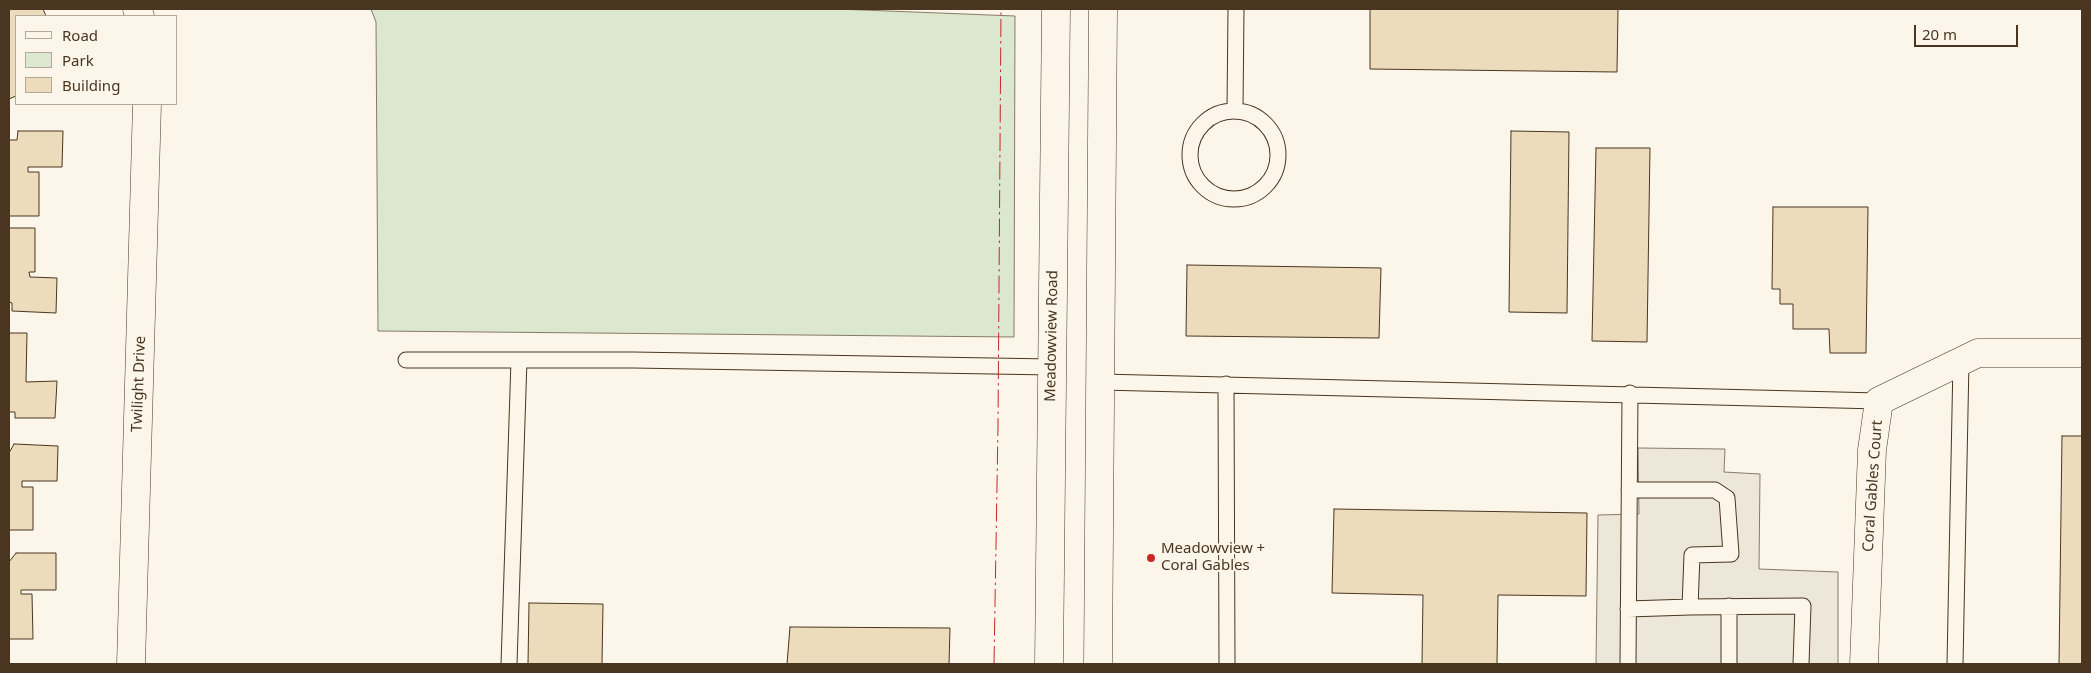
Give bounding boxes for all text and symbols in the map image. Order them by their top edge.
legend [15,15,178,105]
scale bar [1916,15,2020,47]
text: 20 m [1922,24,1957,44]
text: Road [62,25,98,45]
text: Park [62,50,94,70]
text: Building [62,75,120,95]
street label: Meadowview Road [1042,270,1062,402]
street label: Twilight Drive [128,336,150,432]
street label: Coral Gables Court [1859,420,1887,552]
place label: Meadowview + Coral Gables [1161,540,1265,575]
marker: Meadowview + Coral Gables [1145,552,1157,564]

